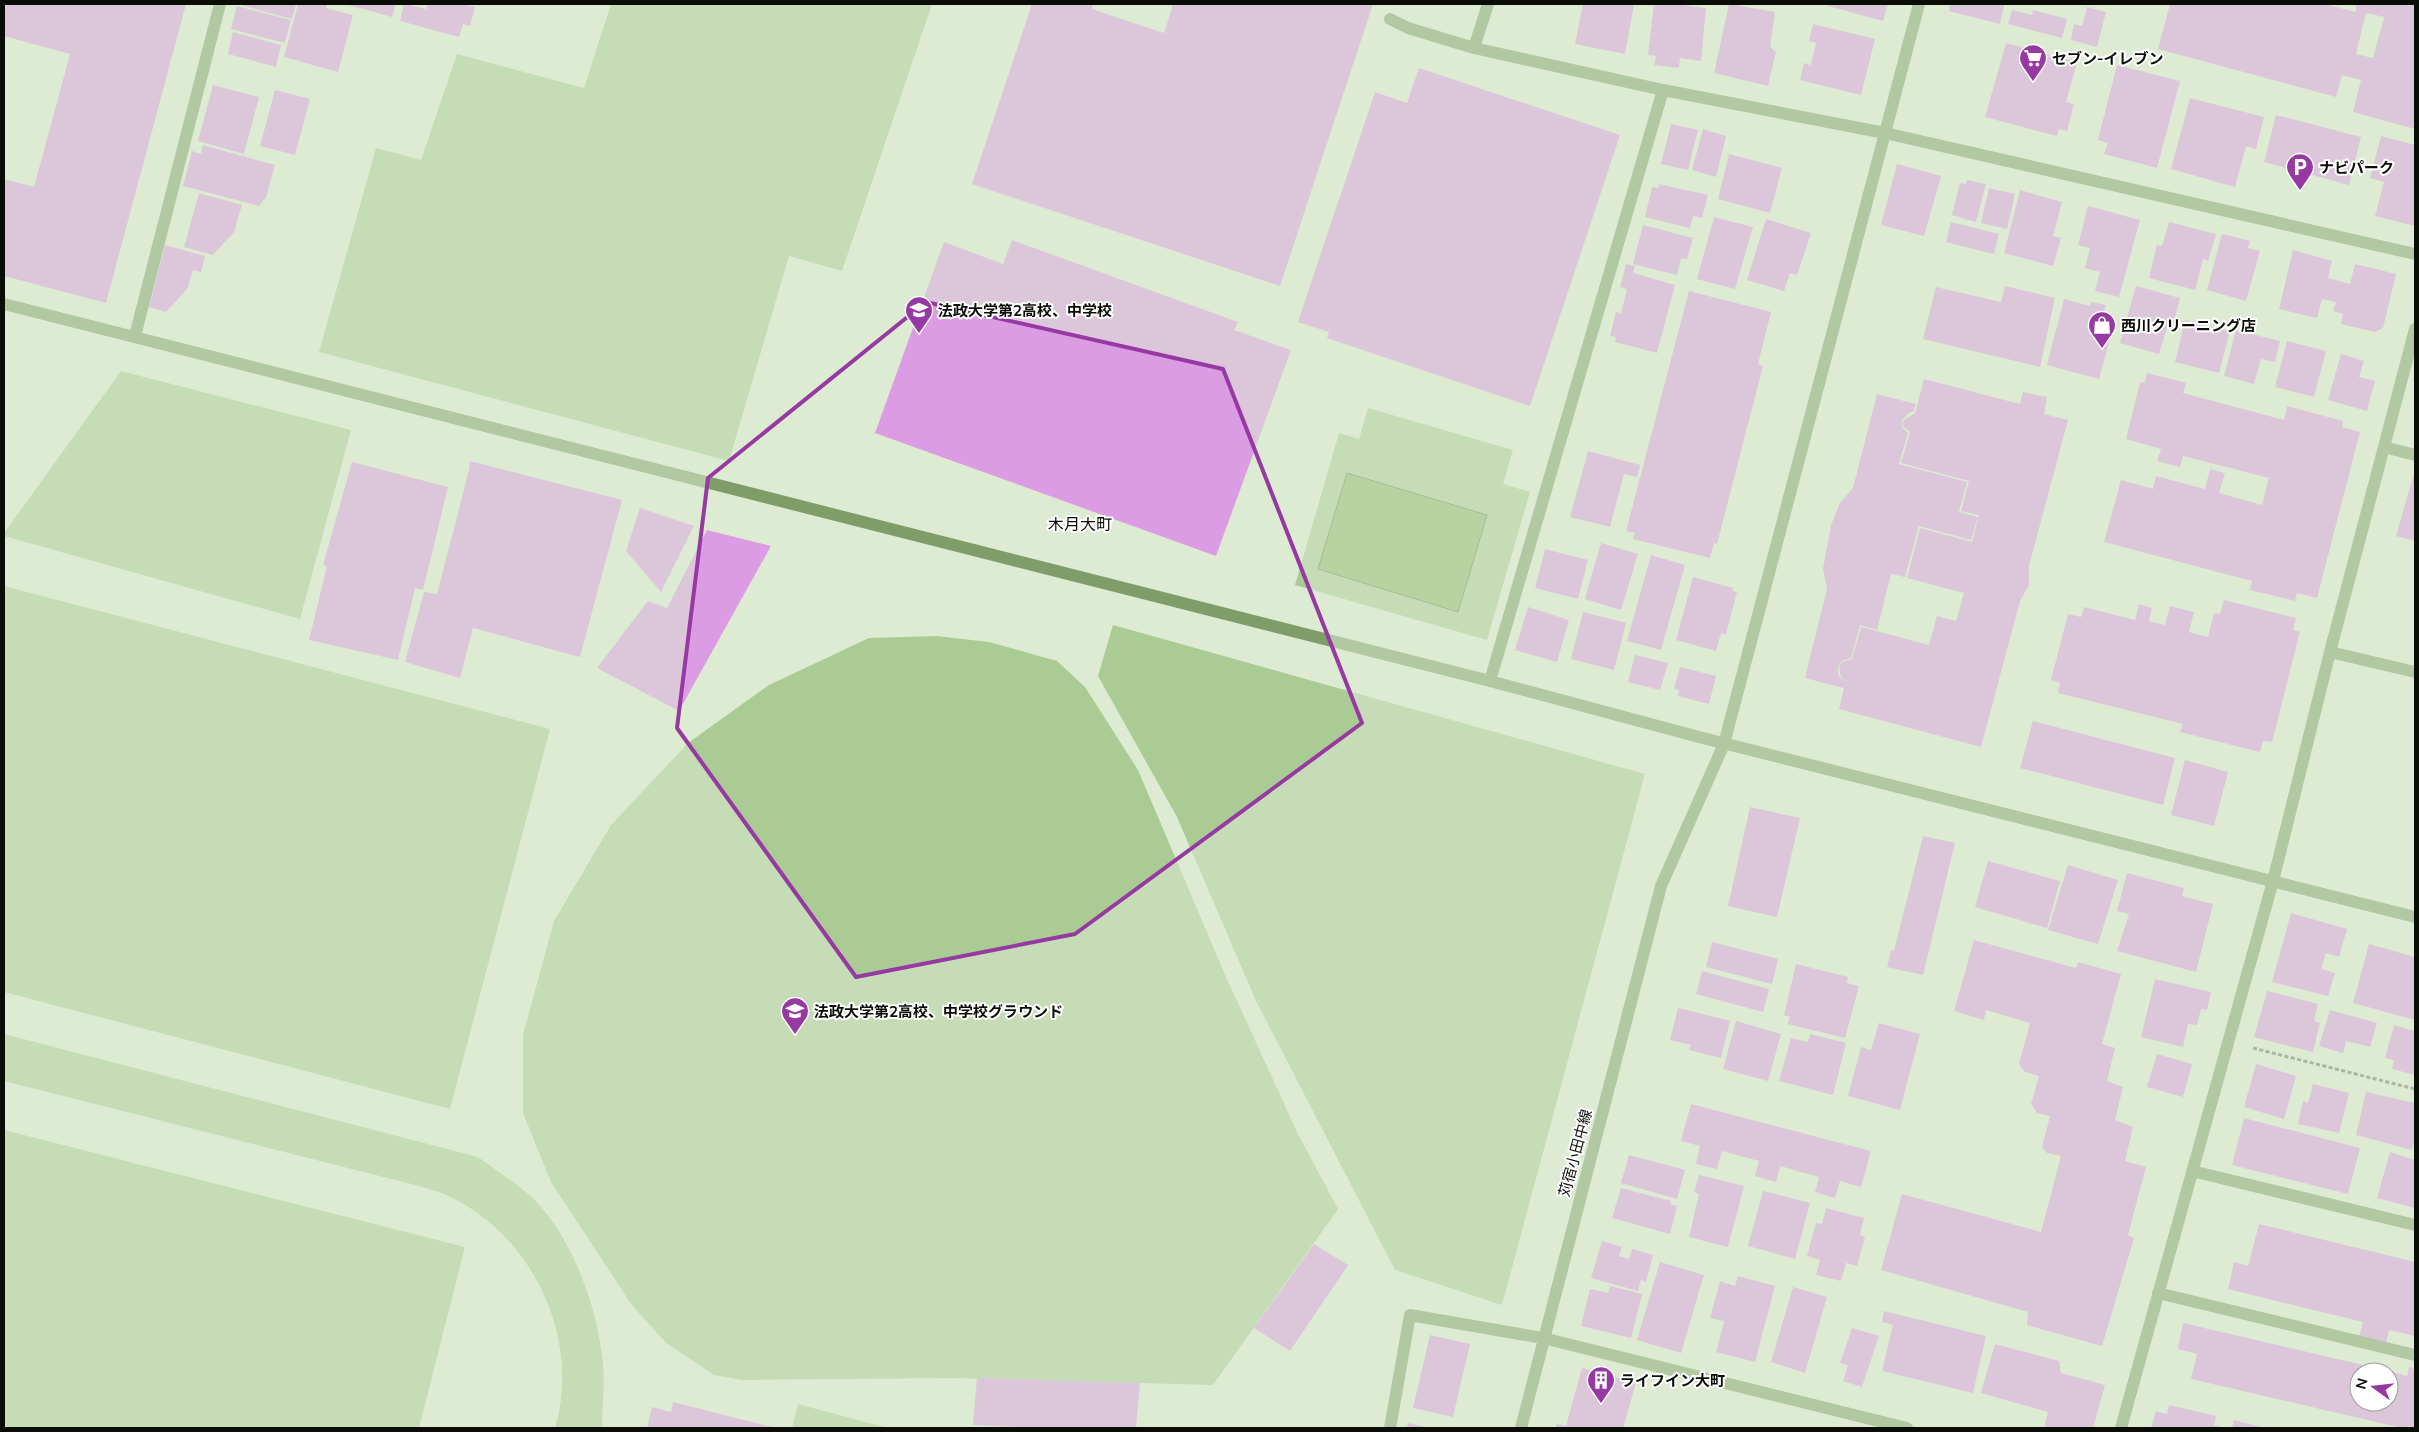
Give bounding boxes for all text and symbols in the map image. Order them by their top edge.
supermarket icon: セブン-イレブン [2018,43,2048,82]
place label: セブン-イレブン [2052,49,2164,68]
parking icon: ナビパーク [2285,152,2315,191]
place label: ナビパーク [2319,158,2394,177]
school or university icon: 法政大学第2高校、中学校 [904,295,934,334]
place label: 法政大学第2高校、中学校 [938,301,1112,320]
shop icon: 西川クリーニング店 [2087,310,2117,349]
place label: 西川クリーニング店 [2121,316,2256,335]
district label: 木月大町 [1048,514,1112,534]
school or university icon: 法政大学第2高校、中学校グラウンド [780,996,810,1035]
place label: 法政大学第2高校、中学校グラウンド [814,1002,1063,1021]
street label: 苅宿小田中線 [1554,1107,1596,1199]
north arrow [2349,1362,2399,1412]
building icon: ライフイン大町 [1586,1365,1616,1404]
place label: ライフイン大町 [1620,1371,1725,1390]
text: N [2351,1376,2372,1391]

